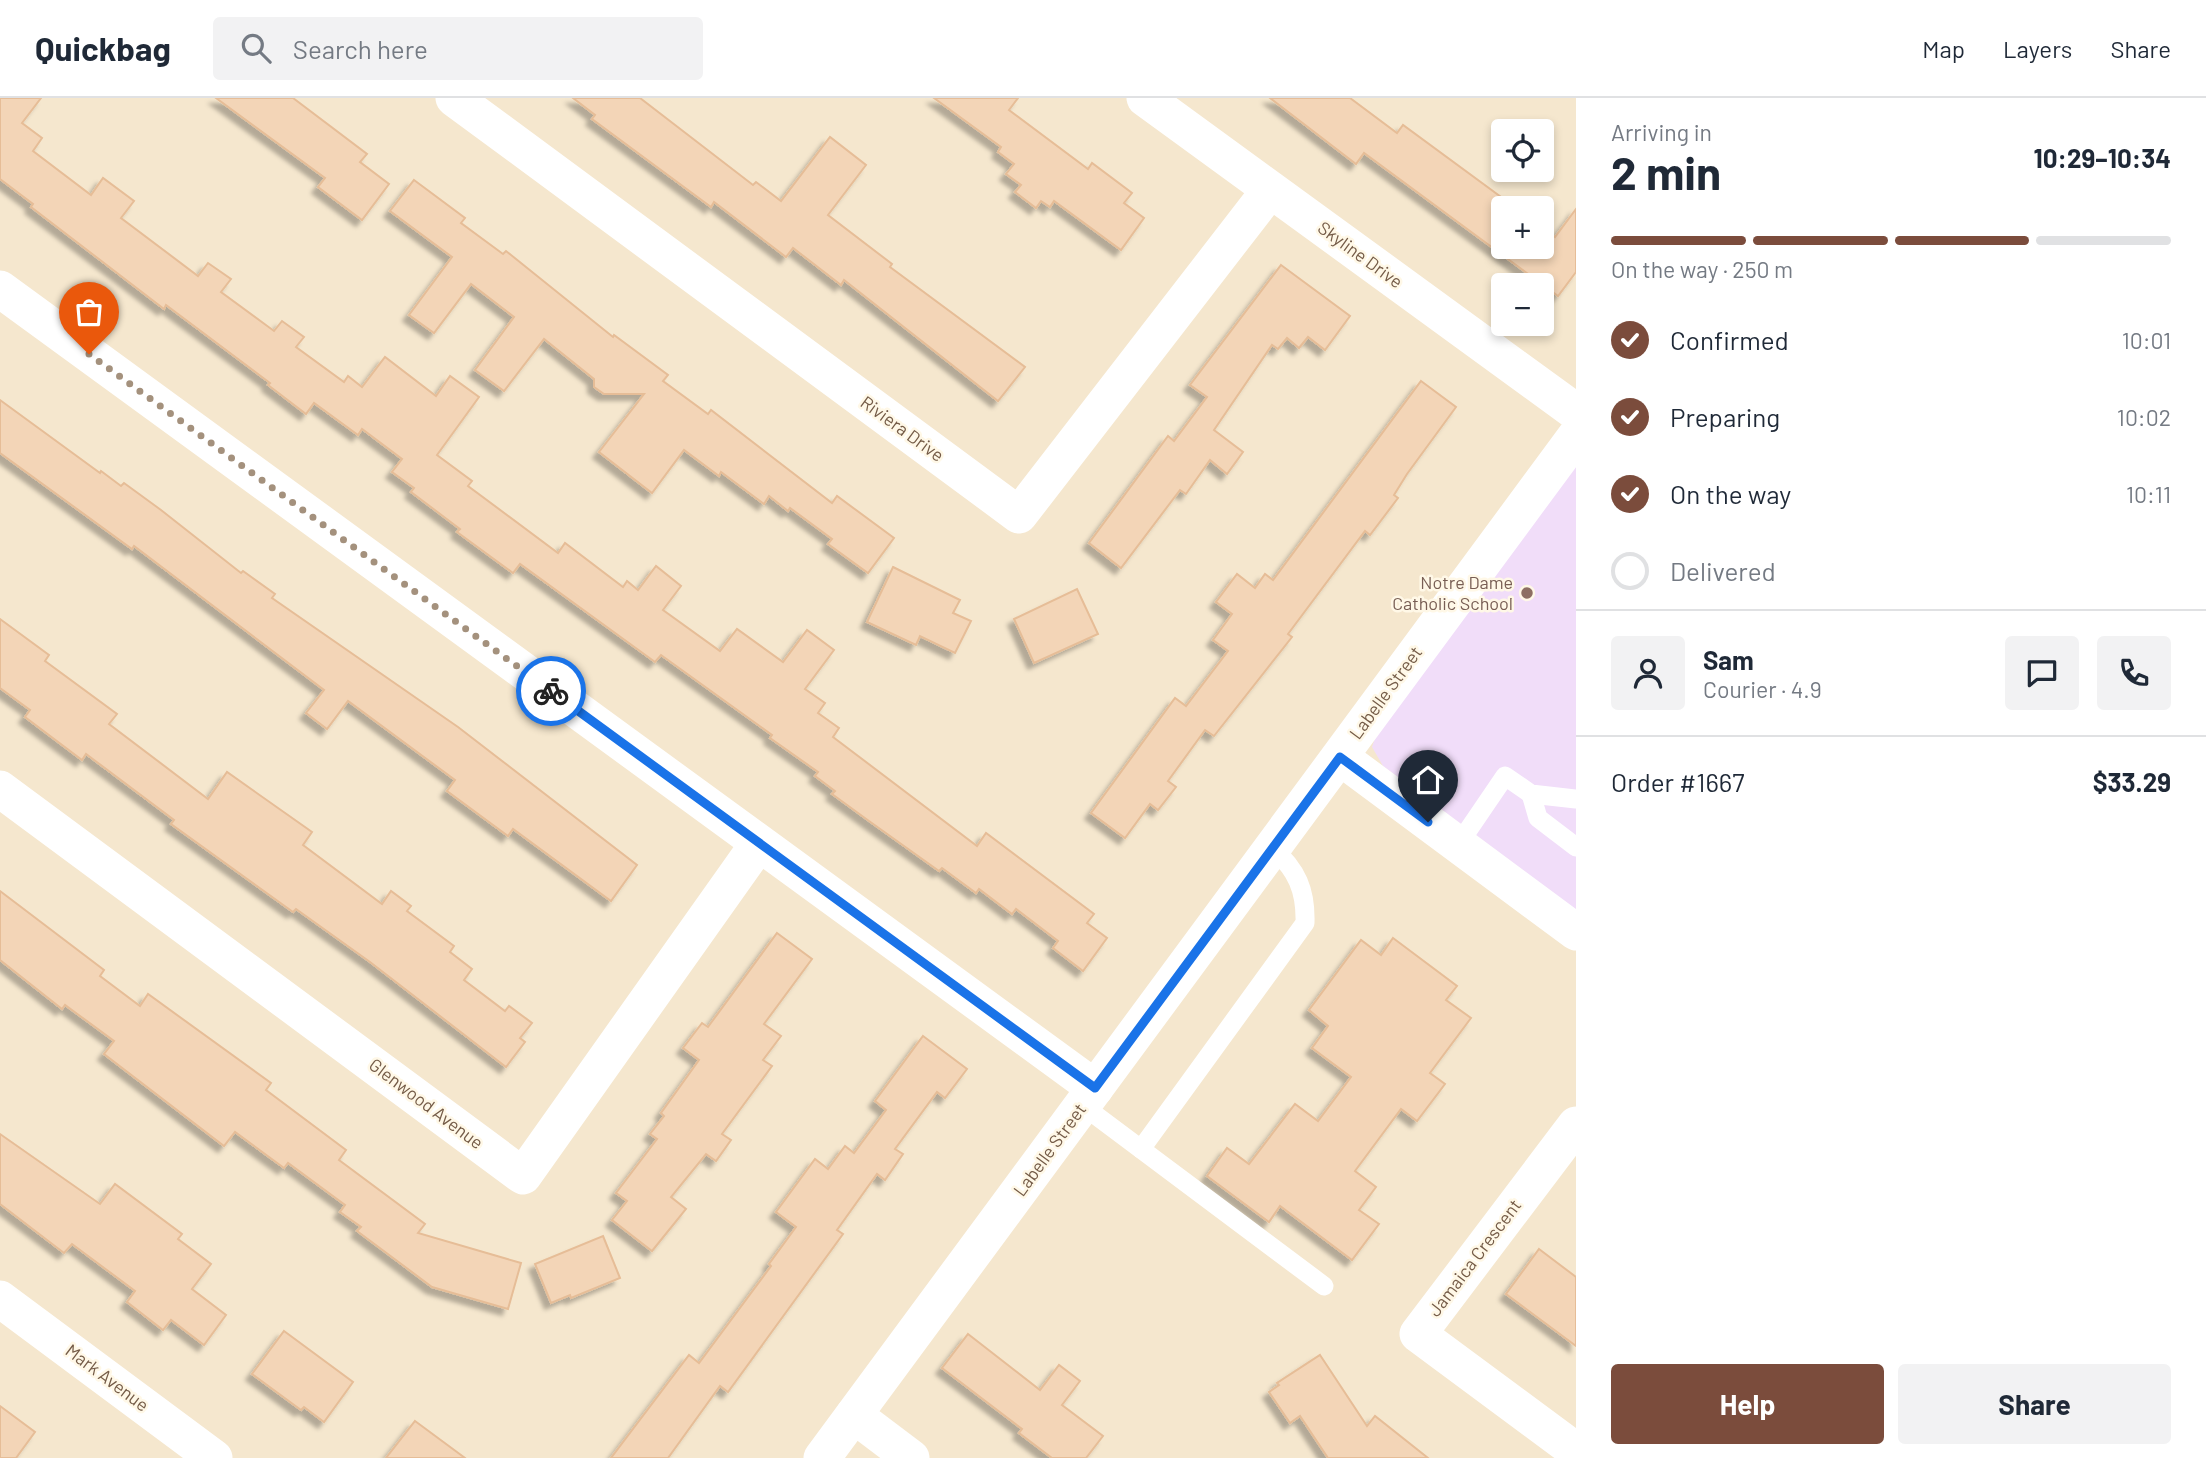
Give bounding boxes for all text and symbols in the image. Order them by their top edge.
search box [213,17,703,80]
text: Quickbag [35,28,171,68]
icon: search [237,29,275,67]
text: Search here [293,33,428,64]
text: Map [1922,34,1965,63]
text: Layers [2003,34,2072,63]
text: Share [2110,34,2171,63]
text: Arriving in [1611,118,1712,146]
map controls [1491,119,1554,336]
button: locate [1491,119,1554,182]
text: 10:29–10:34 [2034,142,2171,173]
text: 2 min [1611,144,1721,199]
button: + [1491,196,1554,259]
street label: Skyline Drive [1314,216,1407,292]
text: On the way · 250 m [1611,255,1793,283]
button: − [1491,273,1554,336]
pin [59,282,119,354]
icon: bag [70,293,108,331]
icon: check [1611,321,1649,359]
text: Confirmed [1670,324,1789,355]
text: 10:01 [2122,326,2171,354]
street label: Riviera Drive [857,391,949,466]
icon: check [1611,398,1649,436]
text: Preparing [1670,401,1780,432]
text: 10:02 [2117,403,2171,431]
icon: check [1611,475,1649,513]
text: On the way [1670,478,1791,509]
text: 10:11 [2126,480,2171,508]
text: Delivered [1670,555,1776,586]
place label: Notre Dame Catholic School [1392,571,1513,614]
marker: Notre Dame Catholic School [1519,585,1535,601]
button: person [1611,636,1685,710]
button: chat [2005,636,2079,710]
button: phone [2097,636,2171,710]
street label: Labelle Street [1344,642,1426,743]
text: Sam [1703,644,1754,675]
courier [516,656,586,726]
icon: bike [532,672,570,710]
text: Courier · 4.9 [1703,675,1822,703]
pin [1398,750,1458,822]
icon: home [1409,761,1447,799]
text: Order #1667 [1611,766,1745,797]
text: $33.29 [2093,766,2171,797]
street label: Glenwood Avenue [365,1053,488,1153]
street label: Labelle Street [1008,1099,1090,1200]
street label: Jamaica Crescent [1423,1194,1525,1320]
street label: Mark Avenue [62,1339,154,1416]
button: Help [1611,1364,1884,1444]
button: Share [1898,1364,2171,1444]

